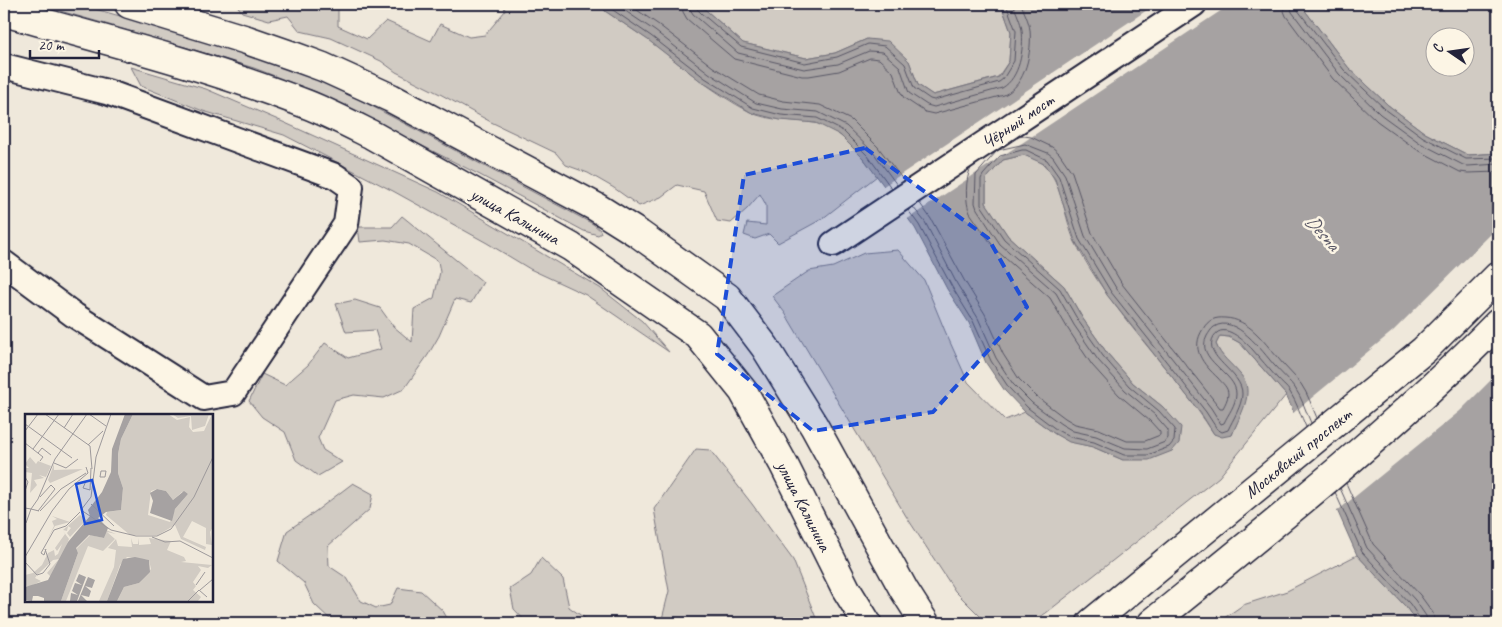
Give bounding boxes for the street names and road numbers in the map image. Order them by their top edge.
street label: Чёрный мост [978,88,1059,153]
street label: улица Калинина [466,182,564,250]
street label: Московский проспект [1240,402,1357,503]
street label: улица Калинина [771,456,837,556]

